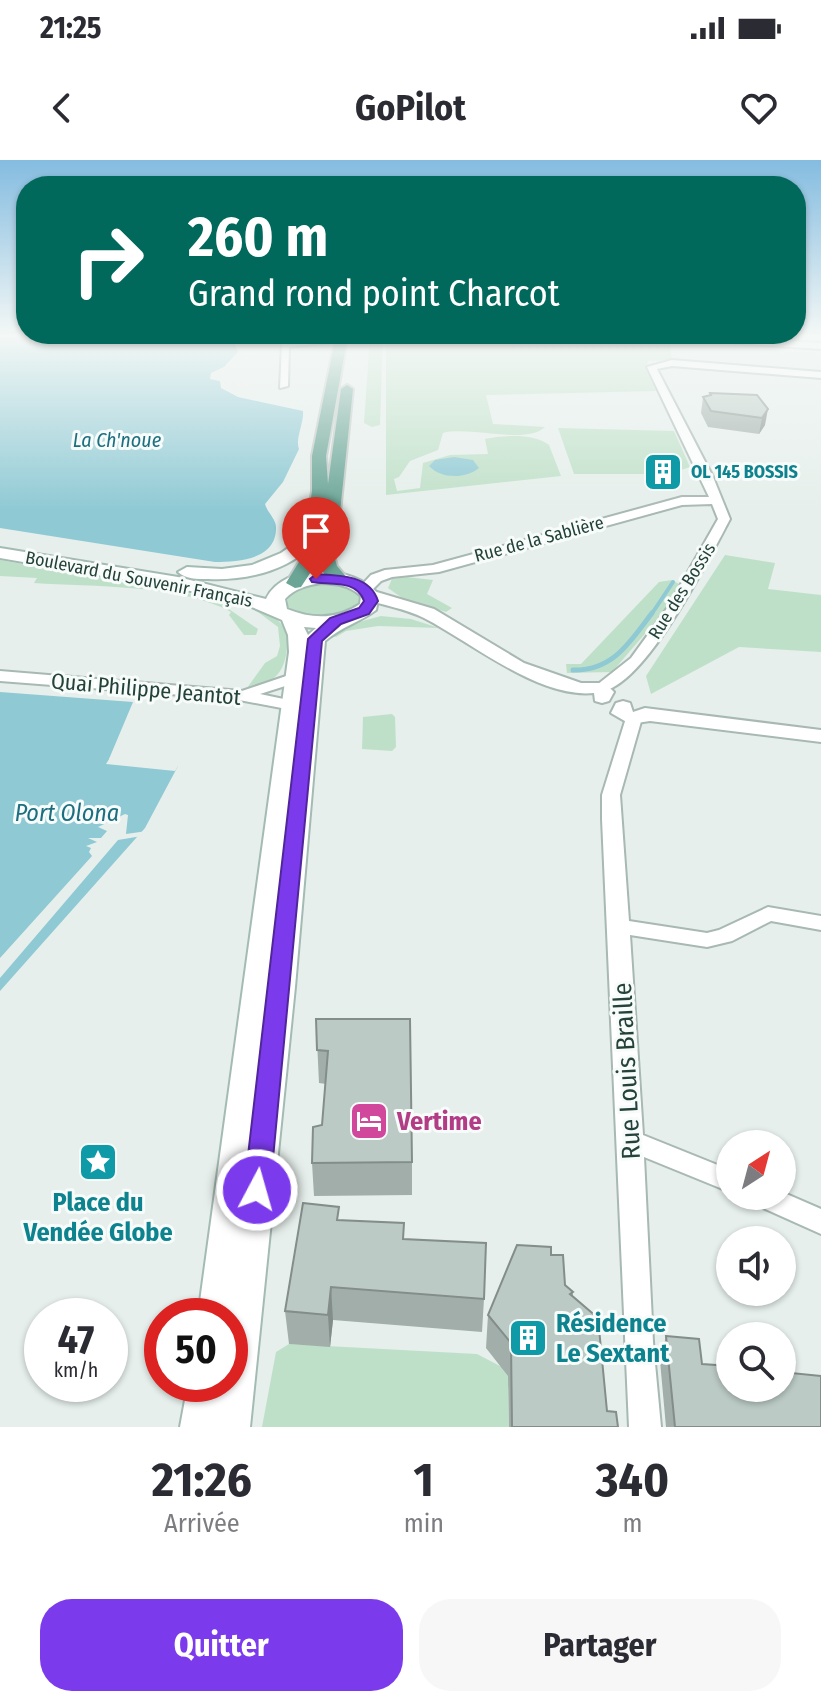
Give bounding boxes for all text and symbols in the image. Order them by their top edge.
text: 21:25 [40,10,102,46]
icon: back [40,86,84,130]
text: GoPilot [355,86,466,130]
icon: heart [737,86,781,130]
text: 260 m [188,204,328,271]
icon: right [56,208,160,312]
text: Grand rond point Charcot [188,272,560,316]
water label: La Ch'noue [73,428,162,452]
building icon: OL 145 BOSSIS [642,451,684,493]
place label: OL 145 BOSSIS [691,461,798,483]
pin [282,497,350,579]
icon: arrive [294,509,338,553]
street label: Rue de la Sablière [472,511,606,567]
street label: Rue des Bossis [644,538,721,643]
street label: Boulevard du Souvenir Français [24,546,255,612]
street label: Quai Philippe Jeantot [50,667,243,711]
water label: Port Olona [15,799,119,827]
street label: Rue Louis Braille [607,982,647,1160]
hotel icon: Vertime [348,1100,390,1142]
place label: Vertime [396,1106,482,1137]
north arrow [716,1130,796,1210]
map controls [716,1130,796,1402]
place icon: Place du Vendée Globe [77,1141,119,1183]
position arrow [215,1148,299,1232]
place label: Place du Vendée Globe [22,1187,173,1248]
button: sound [716,1226,796,1306]
speed limit sign: 50 [144,1298,248,1402]
place label: Résidence Le Sextant [556,1308,670,1369]
text: 47 [58,1316,94,1364]
building icon: Résidence Le Sextant [507,1317,549,1359]
button: search [716,1322,796,1402]
text: km/h [54,1358,98,1382]
text: 21:26 [152,1451,252,1509]
text: 1 [414,1451,434,1509]
text: 340 [596,1451,669,1509]
text: Arrivée [164,1508,240,1539]
text: min [404,1508,444,1539]
text: m [622,1508,642,1539]
button: Quitter [40,1599,403,1691]
button: Partager [419,1599,781,1691]

